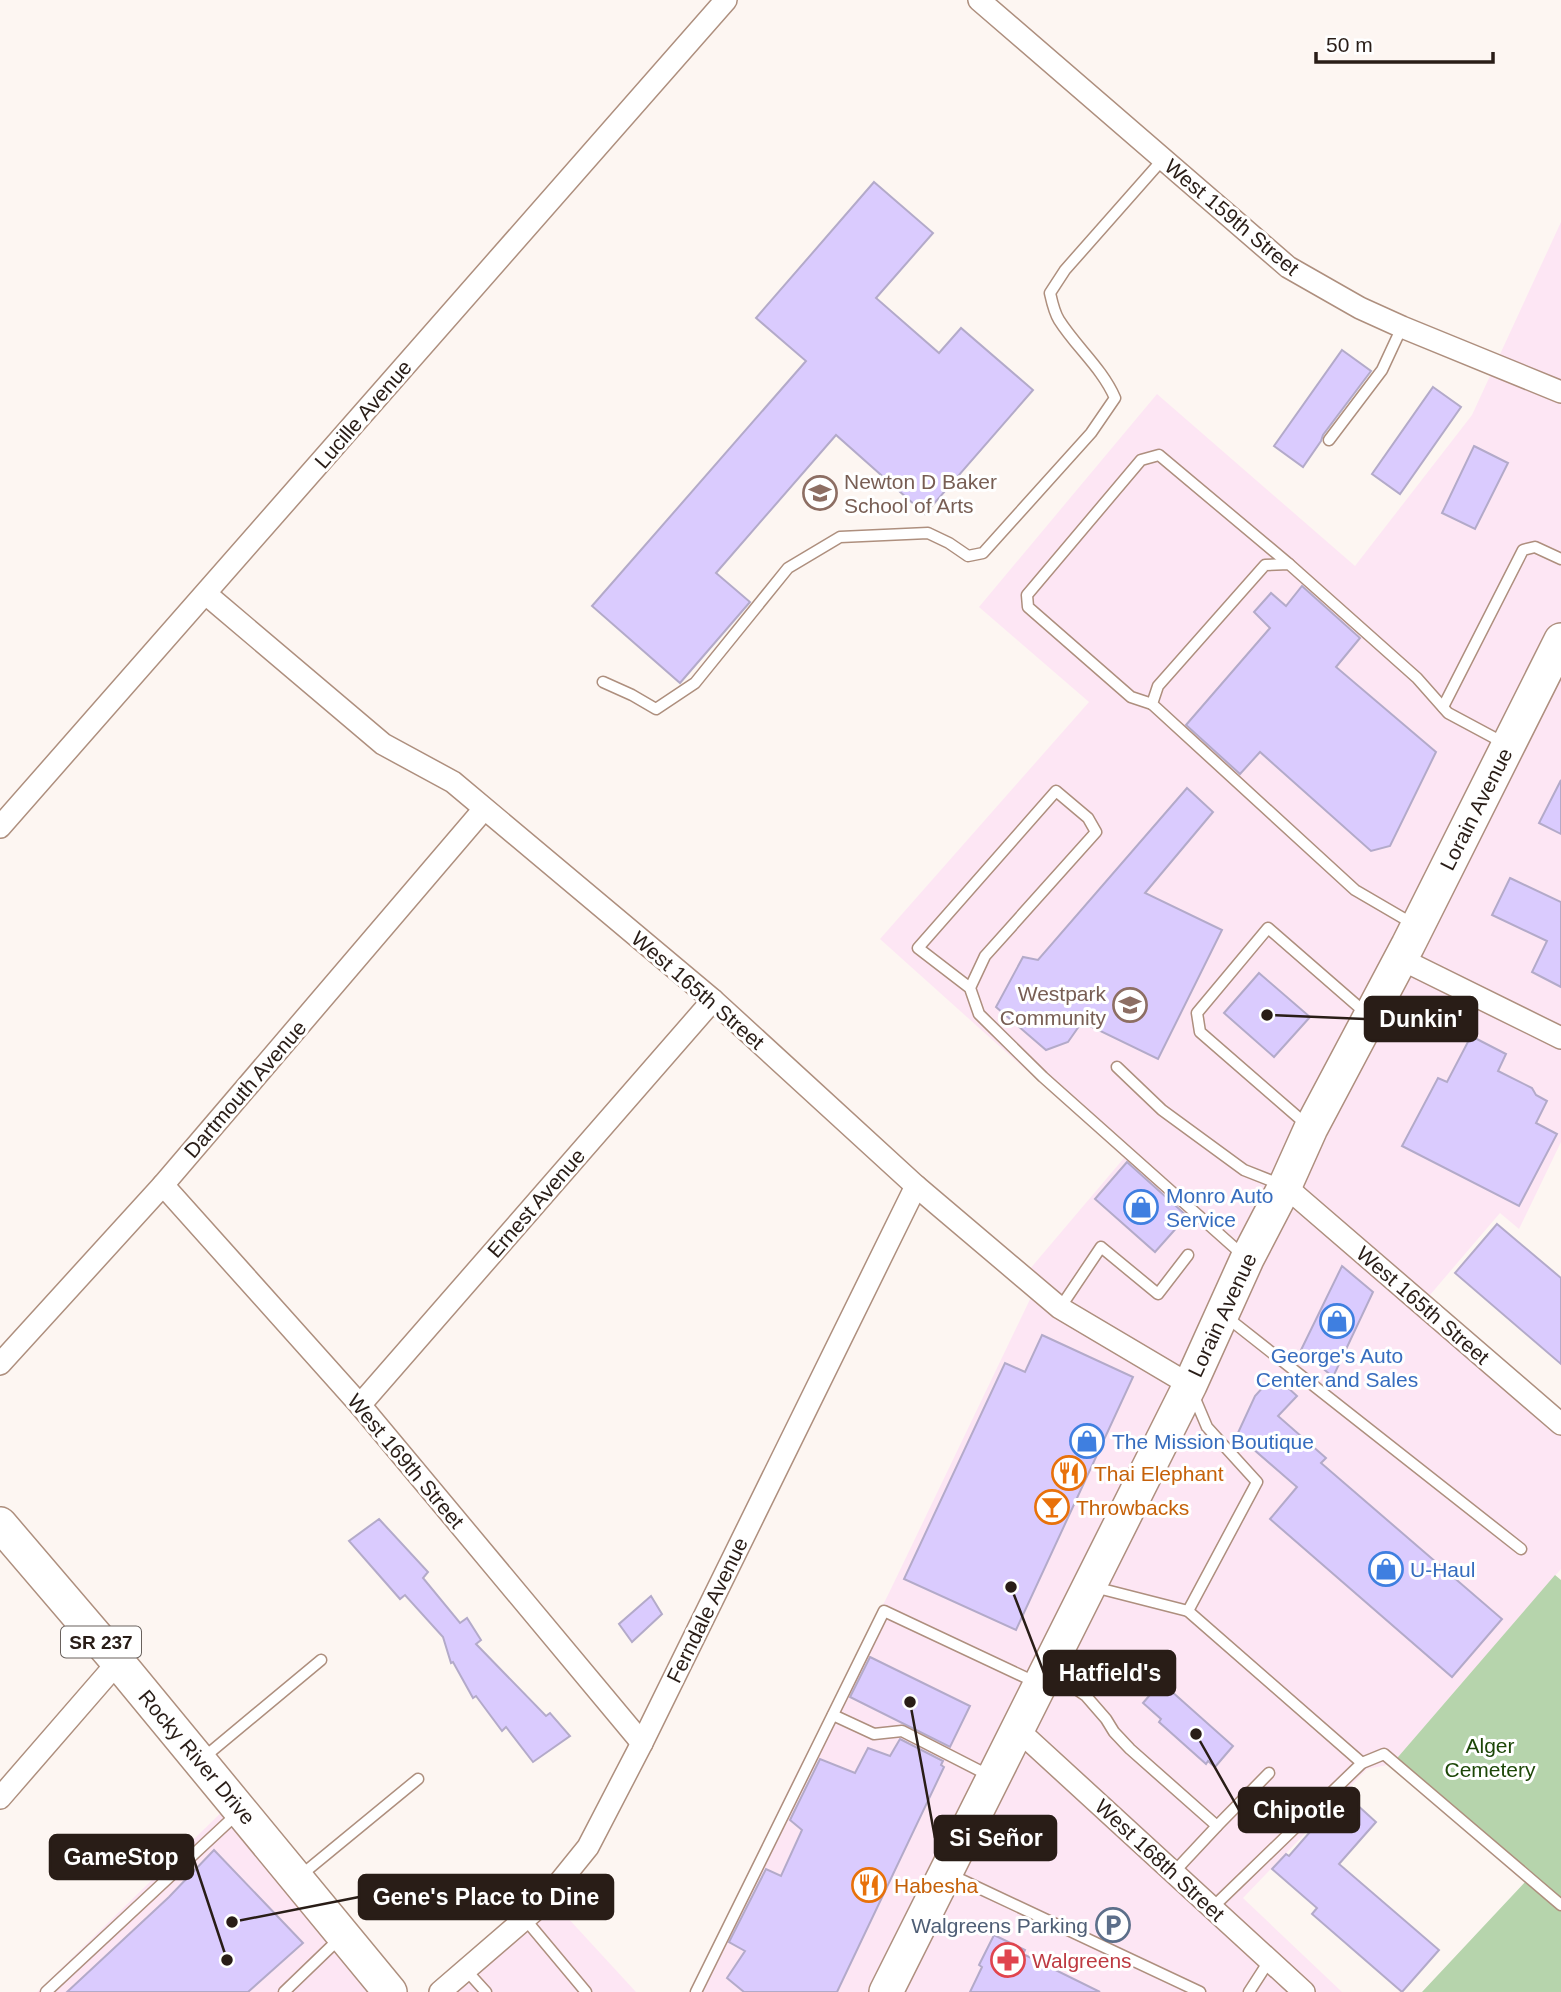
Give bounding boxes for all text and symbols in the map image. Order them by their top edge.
scale bar [1316,21,1493,65]
text: 50 m [1326,33,1373,56]
street label: West 159th Street [1160,154,1304,280]
street label: Lucille Avenue [310,355,416,473]
place label: Newton D Baker School of Arts [844,470,997,517]
school or university icon: Newton D Baker School of Arts [801,474,839,512]
street label: Lorain Avenue [1435,744,1517,874]
street label: West 165th Street [627,926,769,1054]
place label: Westpark Community [1000,982,1106,1029]
school or university icon: Westpark Community [1111,986,1149,1024]
callout: Dunkin' [1365,997,1477,1041]
text: Dunkin' [1379,1006,1463,1032]
street label: Dartmouth Avenue [179,1016,311,1162]
street label: Ernest Avenue [483,1144,589,1262]
place label: Monro Auto Service [1166,1184,1273,1231]
shop icon: Monro Auto Service [1122,1188,1160,1226]
street label: West 165th Street [1352,1241,1494,1369]
street label: Lorain Avenue [1183,1249,1261,1381]
shop icon: George's Auto Center and Sales [1318,1302,1356,1340]
place label: George's Auto Center and Sales [1256,1344,1418,1391]
street label: West 169th Street [343,1389,469,1533]
shop icon: The Mission Boutique [1068,1422,1106,1460]
place label: The Mission Boutique [1112,1430,1314,1453]
restaurant icon: Thai Elephant [1050,1454,1088,1492]
place label: Thai Elephant [1094,1462,1224,1485]
bar icon: Throwbacks [1033,1488,1071,1526]
place label: Throwbacks [1076,1496,1189,1519]
street label: Ferndale Avenue [662,1534,752,1686]
shop icon: U-Haul [1367,1550,1405,1588]
place label: U-Haul [1410,1558,1475,1581]
road number: SR 237 [61,1626,141,1658]
callout: Hatfield's [1044,1651,1175,1695]
text: Hatfield's [1059,1660,1161,1686]
street label: Rocky River Drive [134,1685,260,1829]
park label: Alger Cemetery [1444,1734,1536,1781]
callout: Chipotle [1239,1788,1359,1832]
street label: West 168th Street [1091,1794,1229,1926]
text: Chipotle [1253,1797,1345,1823]
callout: Si Señor [935,1816,1056,1860]
text: Si Señor [949,1825,1043,1851]
callout: GameStop [50,1835,193,1879]
text: GameStop [63,1844,179,1870]
restaurant icon: Habesha [850,1866,888,1904]
place label: Habesha [894,1874,978,1897]
callout: Gene's Place to Dine [359,1875,613,1919]
text: Gene's Place to Dine [373,1884,599,1910]
parking icon: Walgreens Parking [1094,1906,1132,1944]
place label: Walgreens Parking [911,1914,1088,1937]
pharmacy icon: Walgreens [989,1941,1027,1979]
place label: Walgreens [1032,1949,1132,1972]

